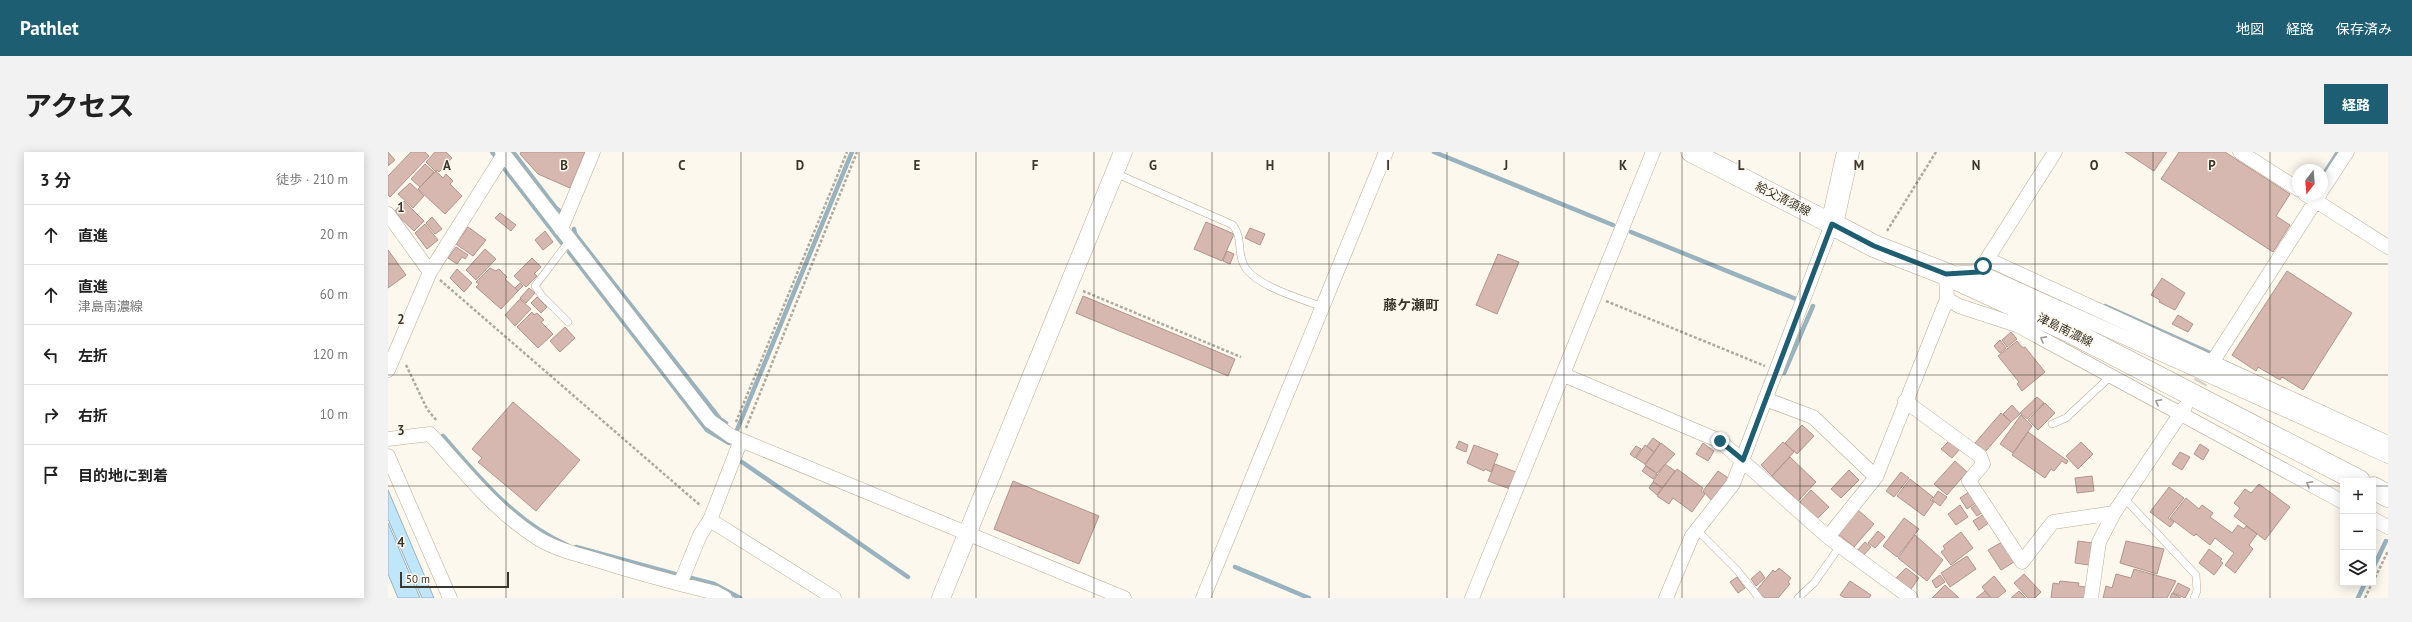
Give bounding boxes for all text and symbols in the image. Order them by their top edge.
text: Pathlet [20,16,79,40]
text: 地図 [2236,20,2264,38]
text: 経路 [2286,20,2314,38]
text: 保存済み [2336,20,2392,38]
button: 経路 [2324,84,2388,124]
text: アクセス [24,87,135,124]
text: A [443,157,451,174]
text: B [560,157,568,174]
text: C [678,157,686,174]
text: D [796,157,804,174]
text: E [914,157,921,174]
text: F [1032,157,1039,174]
text: G [1149,157,1157,174]
text: H [1266,157,1274,174]
text: I [1386,157,1390,174]
text: J [1503,157,1508,174]
text: K [1619,157,1627,174]
text: L [1738,157,1745,174]
text: M [1854,157,1864,174]
text: N [1972,157,1980,174]
text: O [2090,157,2099,174]
text: P [2208,157,2216,174]
north arrow [2292,164,2328,200]
text: 3 分 [40,169,71,191]
text: 徒歩 · 210 m [276,171,348,188]
street label: 給父清須線 [1753,178,1813,219]
text: 1 [397,199,405,216]
icon: ahead [40,224,62,246]
text: 直進 [78,226,108,245]
text: 20 m [320,226,348,243]
route start [1974,257,1992,275]
text: 直進 [78,277,108,296]
icon: ahead [40,284,62,306]
text: 60 m [320,286,348,303]
district label: 藤ケ瀬町 [1383,296,1439,314]
text: 津島南濃線 [78,298,143,315]
street label: 津島南濃線 [2035,310,2095,349]
text: 2 [397,311,405,328]
one-way arrow [2040,337,2048,344]
icon: left [40,344,62,366]
text: 左折 [78,346,108,365]
text: 120 m [313,346,348,363]
one-way arrow [2154,399,2162,406]
icon: right [40,404,62,426]
text: 右折 [78,406,108,425]
text: 10 m [320,406,348,423]
text: 3 [397,422,405,439]
route end [1711,432,1729,450]
icon: arrive [40,464,62,486]
text: 目的地に到着 [78,466,168,485]
map controls [2340,478,2376,586]
button: + [2340,478,2376,514]
one-way arrow [2306,481,2313,488]
button: − [2340,514,2376,550]
text: 4 [397,534,405,551]
button: layers [2340,550,2376,586]
scale bar [400,570,509,589]
text: 50 m [406,572,430,586]

